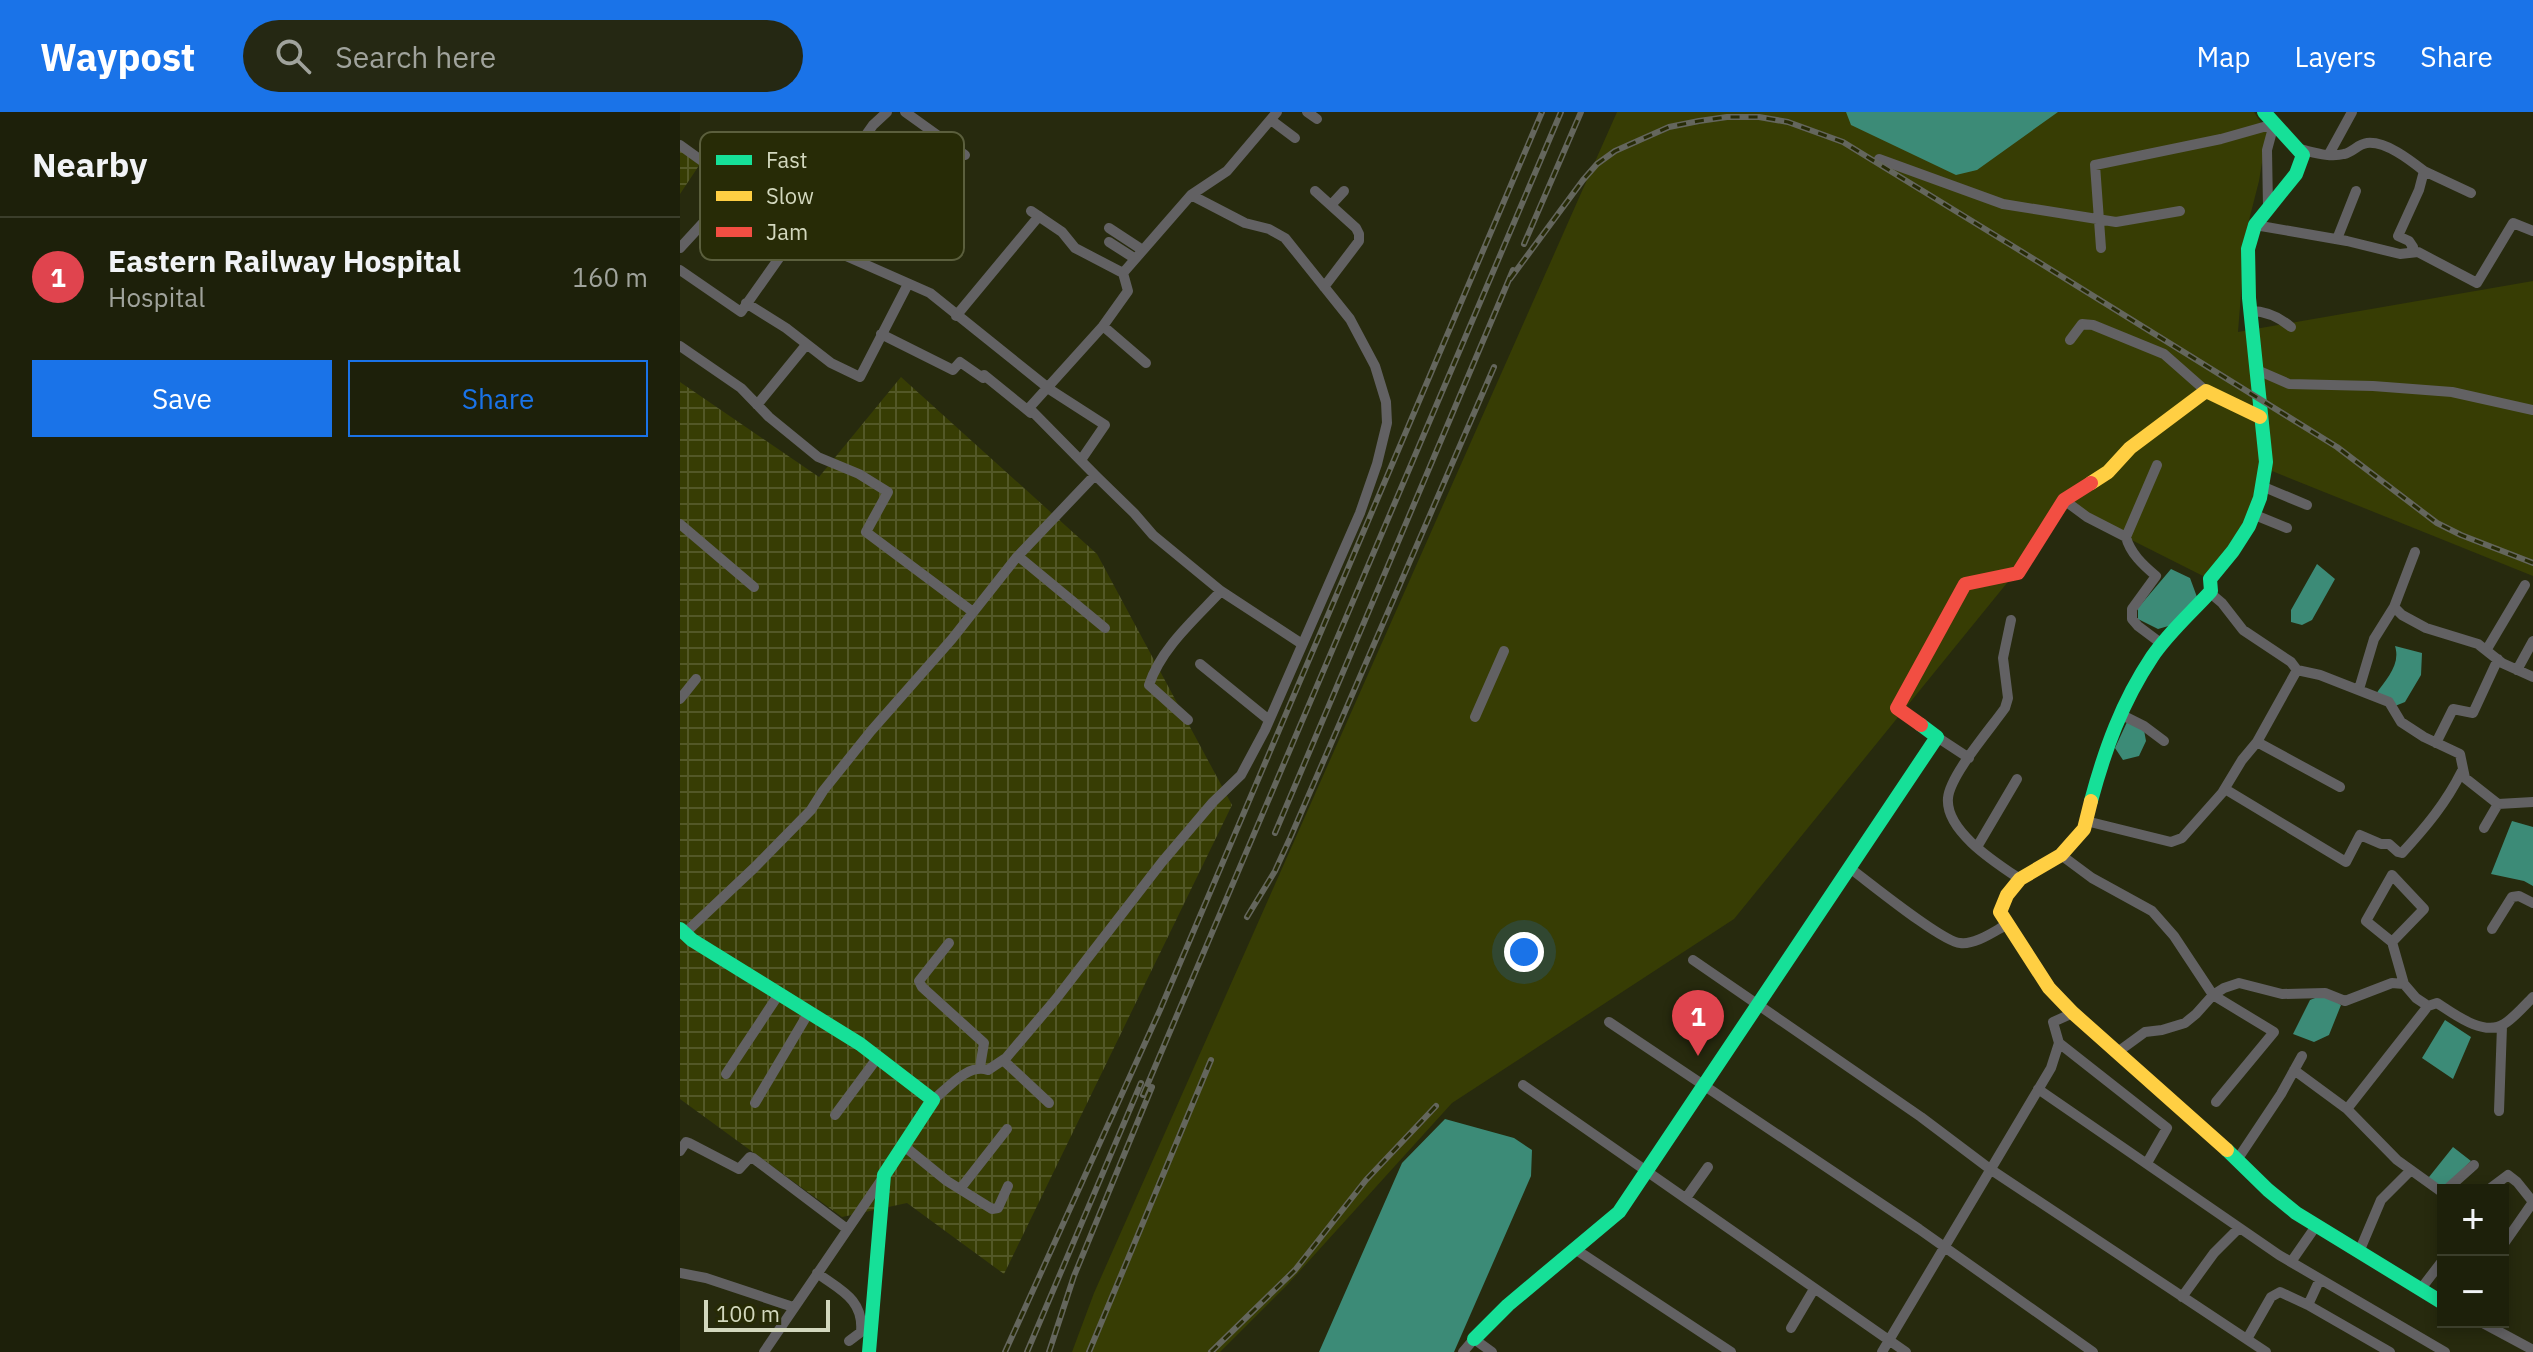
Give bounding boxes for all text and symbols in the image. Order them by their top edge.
search box [243,20,803,92]
text: Waypost [40,32,195,81]
icon: search [271,34,315,78]
text: Search here [335,37,496,76]
text: Map [2196,38,2250,75]
text: Layers [2294,38,2376,75]
text: Share [2420,38,2493,75]
legend [700,132,964,260]
text: Nearby [32,142,147,186]
text: Fast [766,145,807,174]
text: Slow [766,181,814,210]
text: Jam [766,217,808,246]
text: Eastern Railway Hospital [108,241,461,280]
text: 1 [50,260,66,294]
text: 160 m [572,260,648,294]
text: Hospital [108,280,205,314]
button: Save [32,360,332,437]
button: Share [348,360,648,437]
your location [1504,932,1544,972]
pin: 1 [1672,990,1724,1056]
map controls [2437,1184,2509,1328]
button: + [2437,1184,2509,1256]
button: − [2437,1256,2509,1328]
scale bar [704,1296,830,1332]
text: 100 m [716,1299,780,1328]

